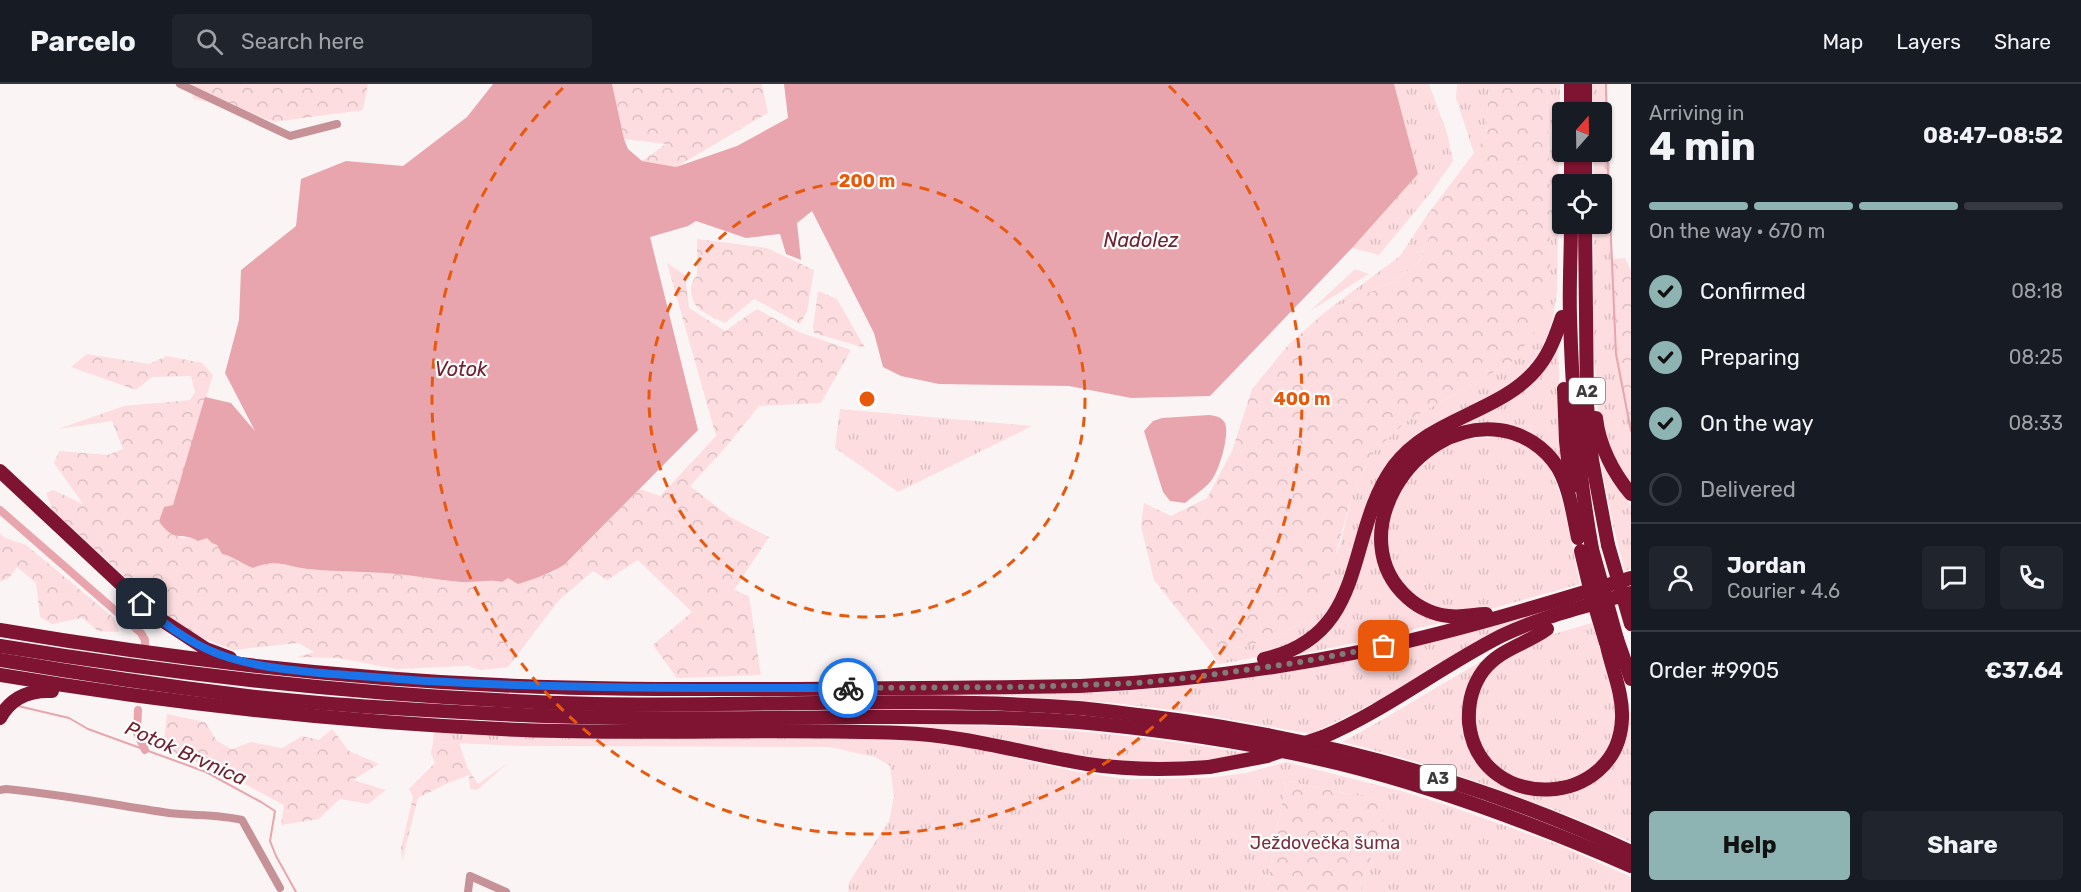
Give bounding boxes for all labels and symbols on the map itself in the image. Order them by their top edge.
north arrow [1552,102,1612,162]
text: 200 m [839,170,895,192]
water label: Nadolez [1103,228,1179,252]
water label: Votok [435,357,488,381]
road number: A2 [1569,378,1605,404]
text: 400 m [1273,388,1331,410]
centre of rings [857,389,877,409]
pin [116,578,167,629]
pin [1358,620,1409,671]
courier [818,658,878,718]
water label: Potok Brvnica [122,716,251,791]
road number: A3 [1420,765,1456,791]
park label: Ježdovečka šuma [1250,832,1400,854]

